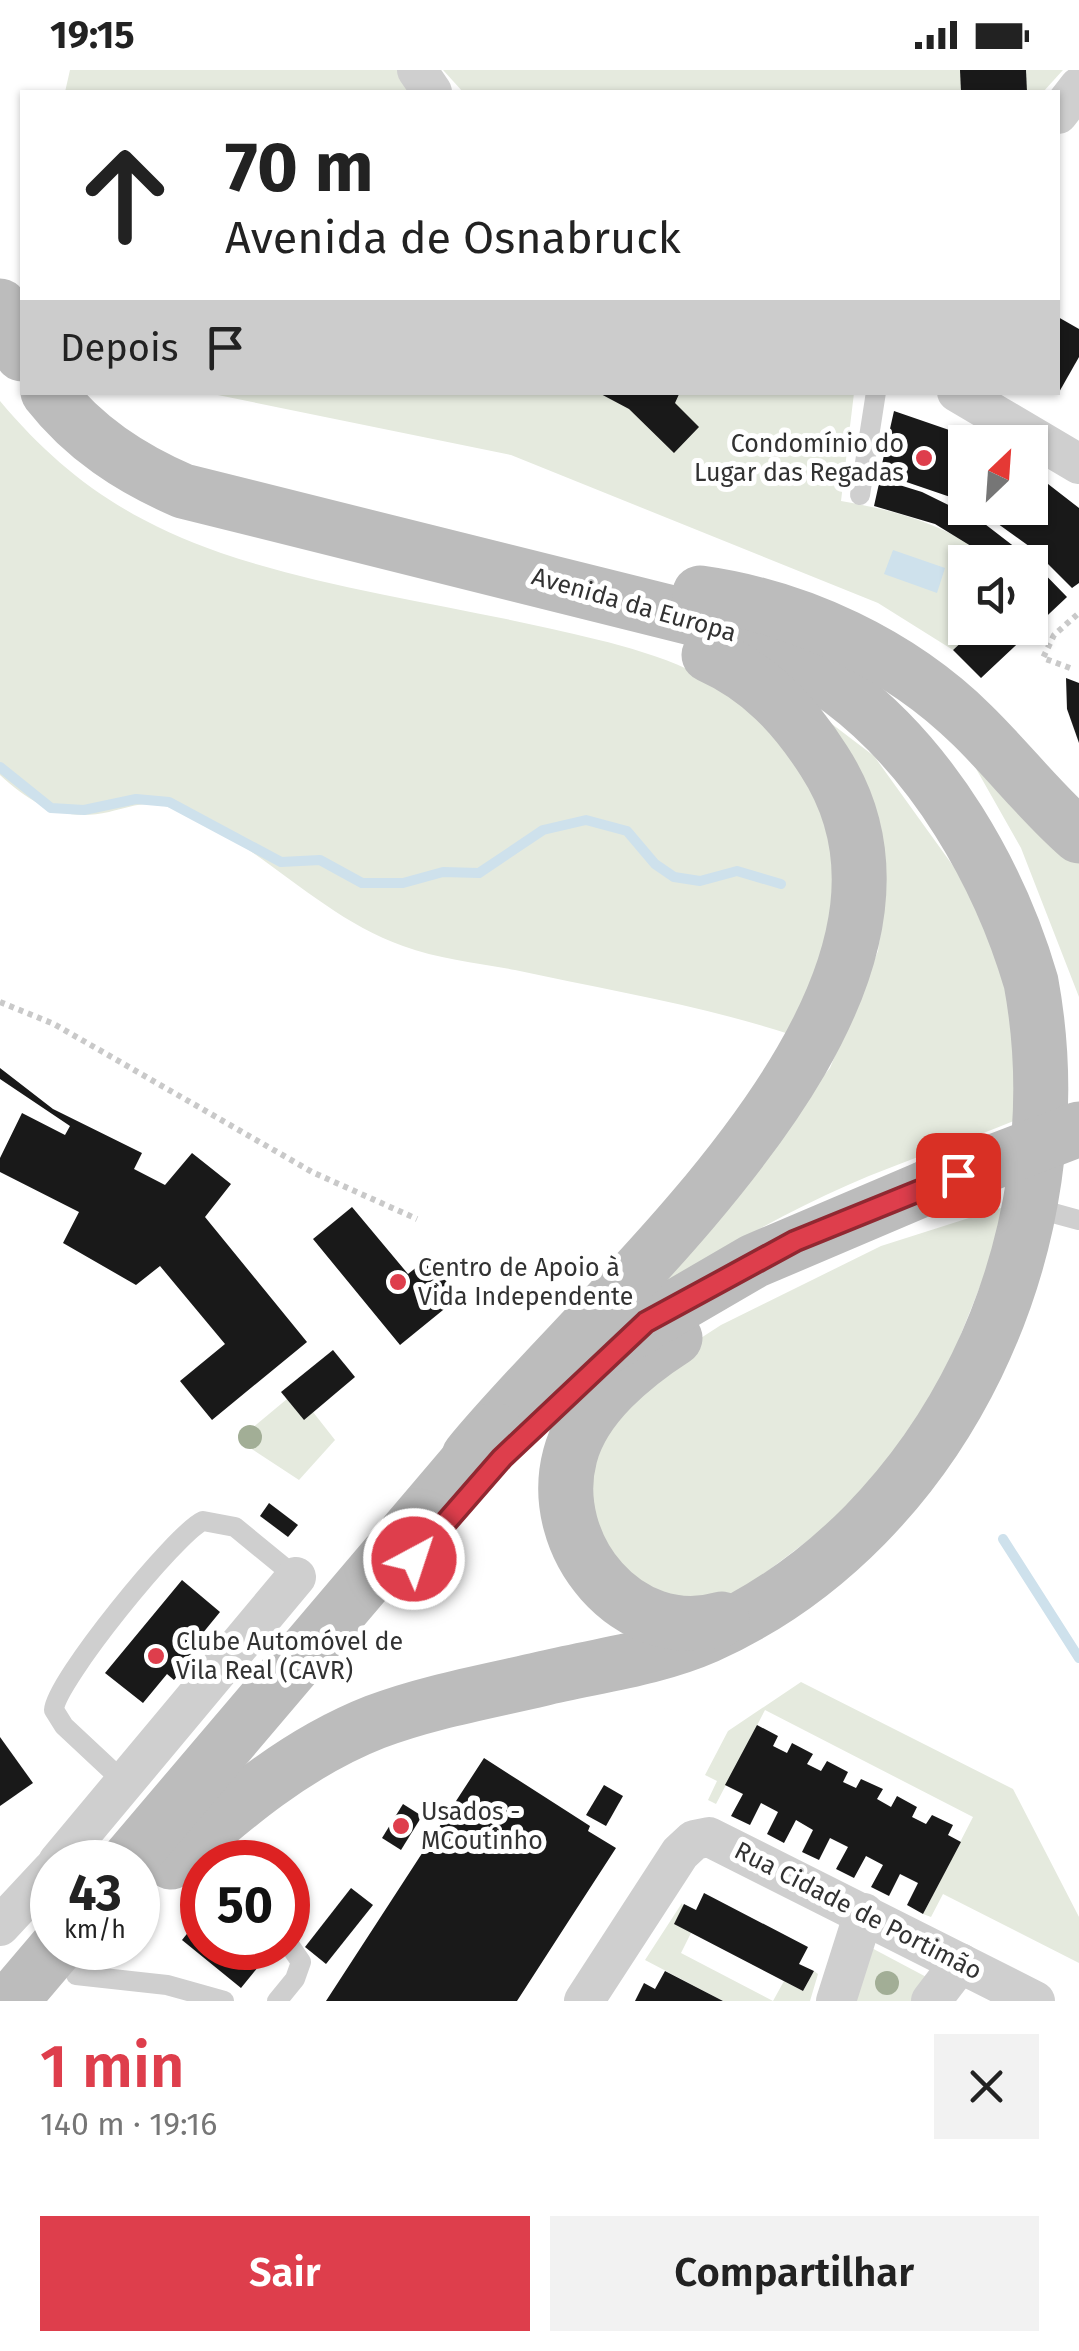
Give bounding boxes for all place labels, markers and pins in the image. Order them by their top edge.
place label: Condomínio do Lugar das Regadas [694,429,904,488]
marker: Condomínio do Lugar das Regadas [913,447,935,469]
pin [916,1133,1001,1218]
place label: Centro de Apoio à Vida Independente [418,1253,633,1312]
marker: Centro de Apoio à Vida Independente [387,1271,409,1293]
place label: Clube Automóvel de Vila Real (CAVR) [176,1627,403,1686]
marker: Clube Automóvel de Vila Real (CAVR) [145,1645,167,1667]
place label: Usados - MCoutinho [421,1797,543,1856]
marker: Usados - MCoutinho [390,1815,412,1837]

